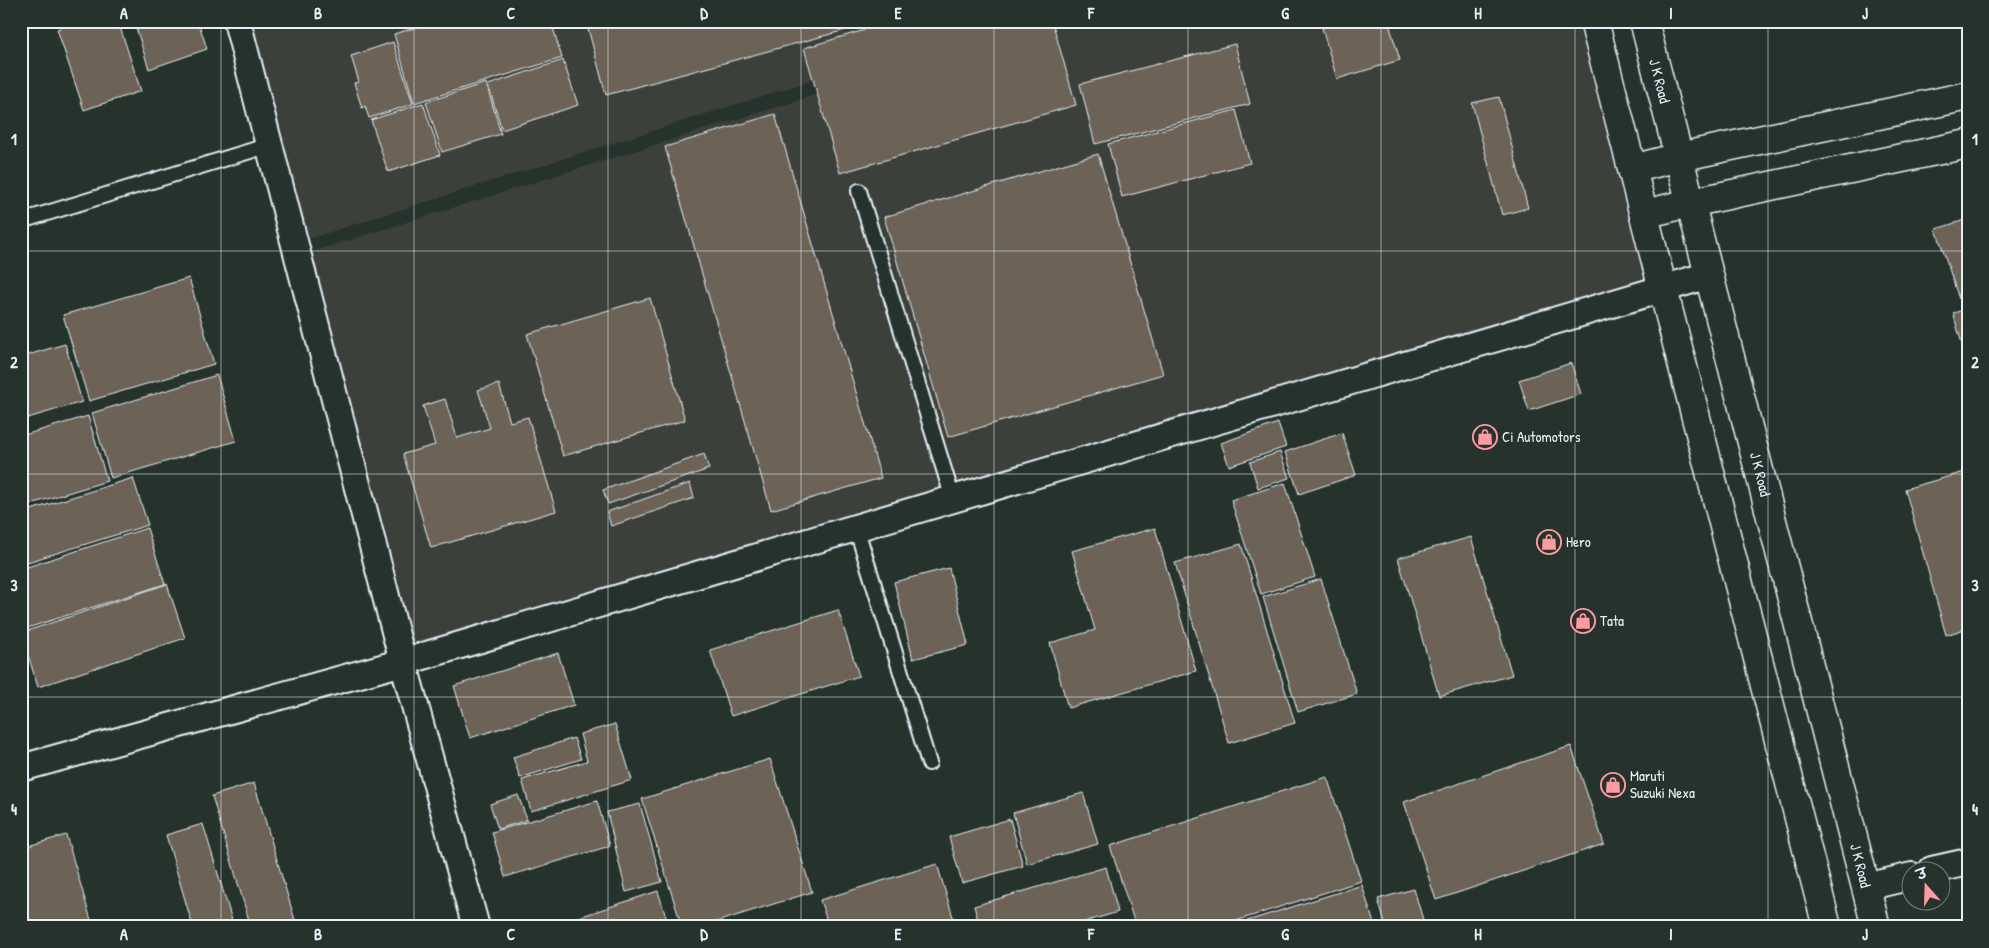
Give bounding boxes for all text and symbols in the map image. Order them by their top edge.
text: A [120,2,128,24]
text: B [314,2,322,24]
text: C [507,2,516,24]
text: D [700,2,708,24]
text: E [894,2,902,24]
text: F [1087,2,1095,24]
text: G [1281,2,1289,24]
text: H [1474,2,1482,24]
text: I [1669,2,1673,24]
text: J [1862,2,1868,24]
street label: J K Road [1644,57,1676,105]
text: 1 [11,128,17,150]
text: 1 [1972,128,1978,150]
text: 2 [10,351,18,373]
text: 2 [1971,351,1979,373]
shop icon: Ci Automotors [1472,424,1498,450]
place label: Ci Automotors [1502,426,1581,447]
street label: J K Road [1745,450,1776,499]
shop icon: Hero [1536,529,1562,555]
place label: Hero [1566,531,1591,552]
text: 3 [10,574,18,596]
text: 3 [1971,574,1979,596]
shop icon: Tata [1570,608,1596,634]
place label: Tata [1600,610,1624,631]
place label: Maruti Suzuki Nexa [1630,765,1695,803]
shop icon: Maruti Suzuki Nexa [1600,772,1626,798]
text: 4 [11,798,17,820]
text: 4 [1972,798,1978,820]
street label: J K Road [1845,841,1877,890]
north arrow [1902,860,1952,910]
text: उ [1912,862,1931,885]
text: A [120,923,128,945]
text: B [314,923,322,945]
text: C [507,923,516,945]
text: D [700,923,708,945]
text: E [894,923,902,945]
text: F [1087,923,1095,945]
text: G [1281,923,1289,945]
text: H [1474,923,1482,945]
text: I [1669,923,1673,945]
text: J [1862,923,1868,945]

